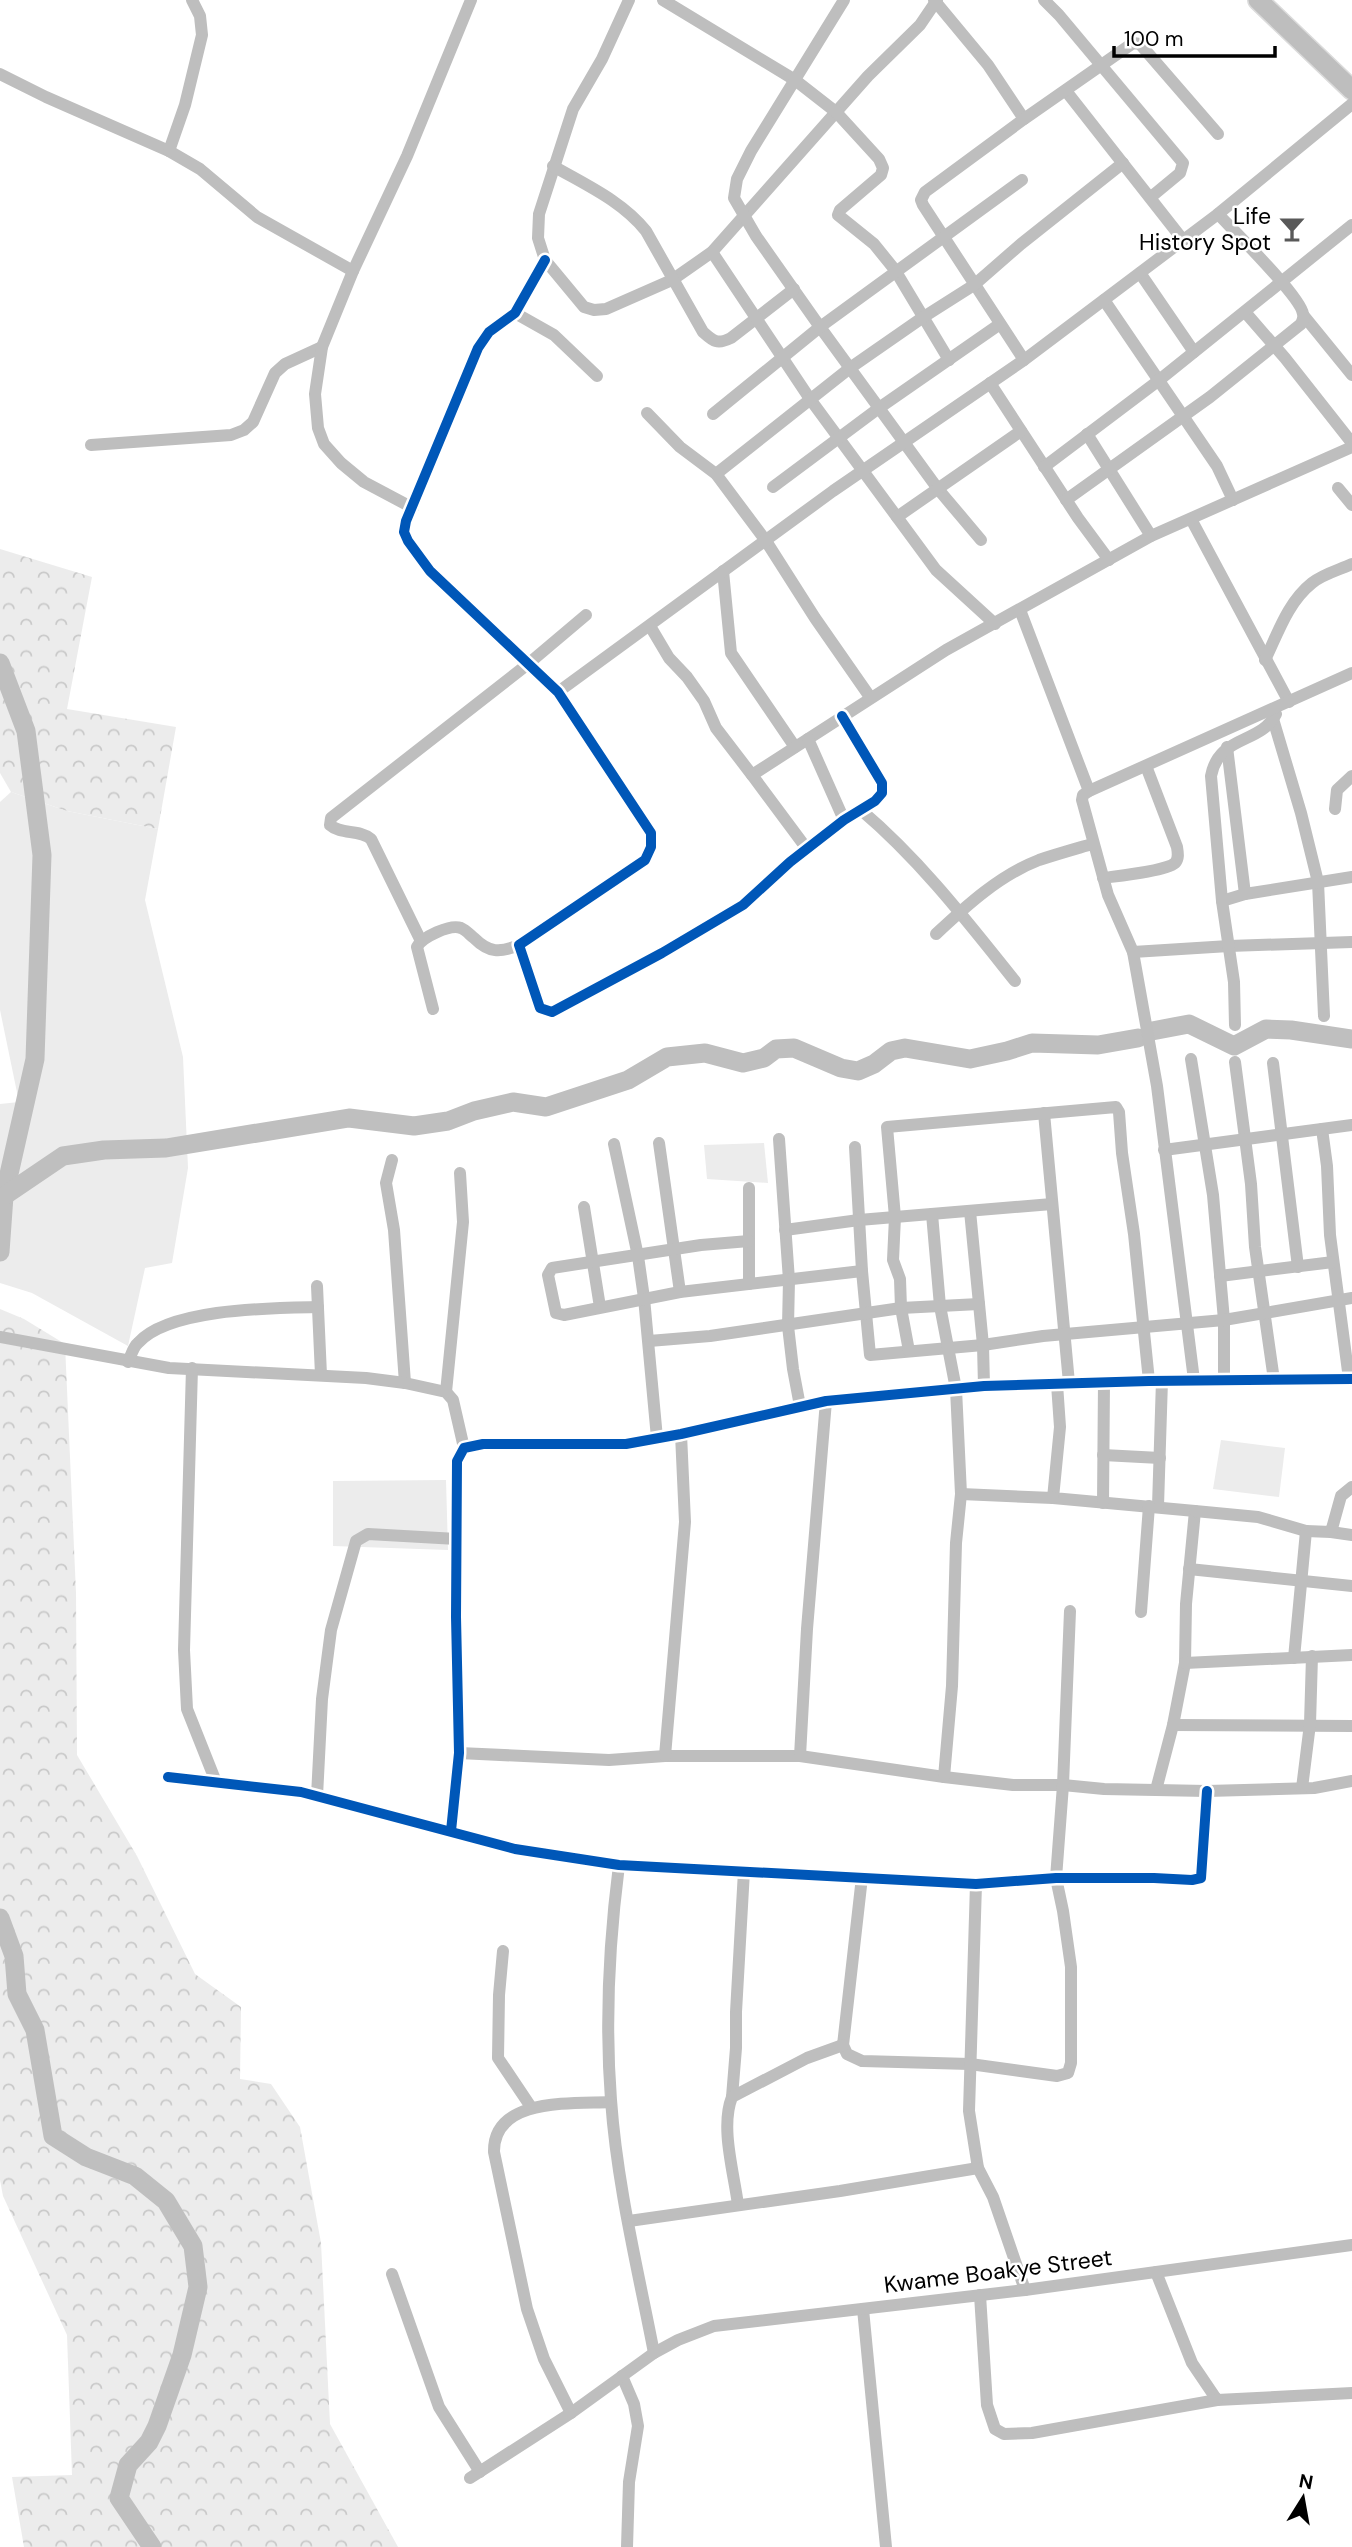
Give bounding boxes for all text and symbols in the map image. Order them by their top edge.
scale bar [1114,14,1275,58]
text: 100 m [1124,25,1184,53]
place label: Life History Spot [1139,201,1271,257]
bar icon: Life History Spot [1277,214,1307,244]
street label: Kwame Boakye Street [882,2242,1114,2300]
north arrow [1268,2463,1338,2533]
text: N [1297,2468,1315,2495]

